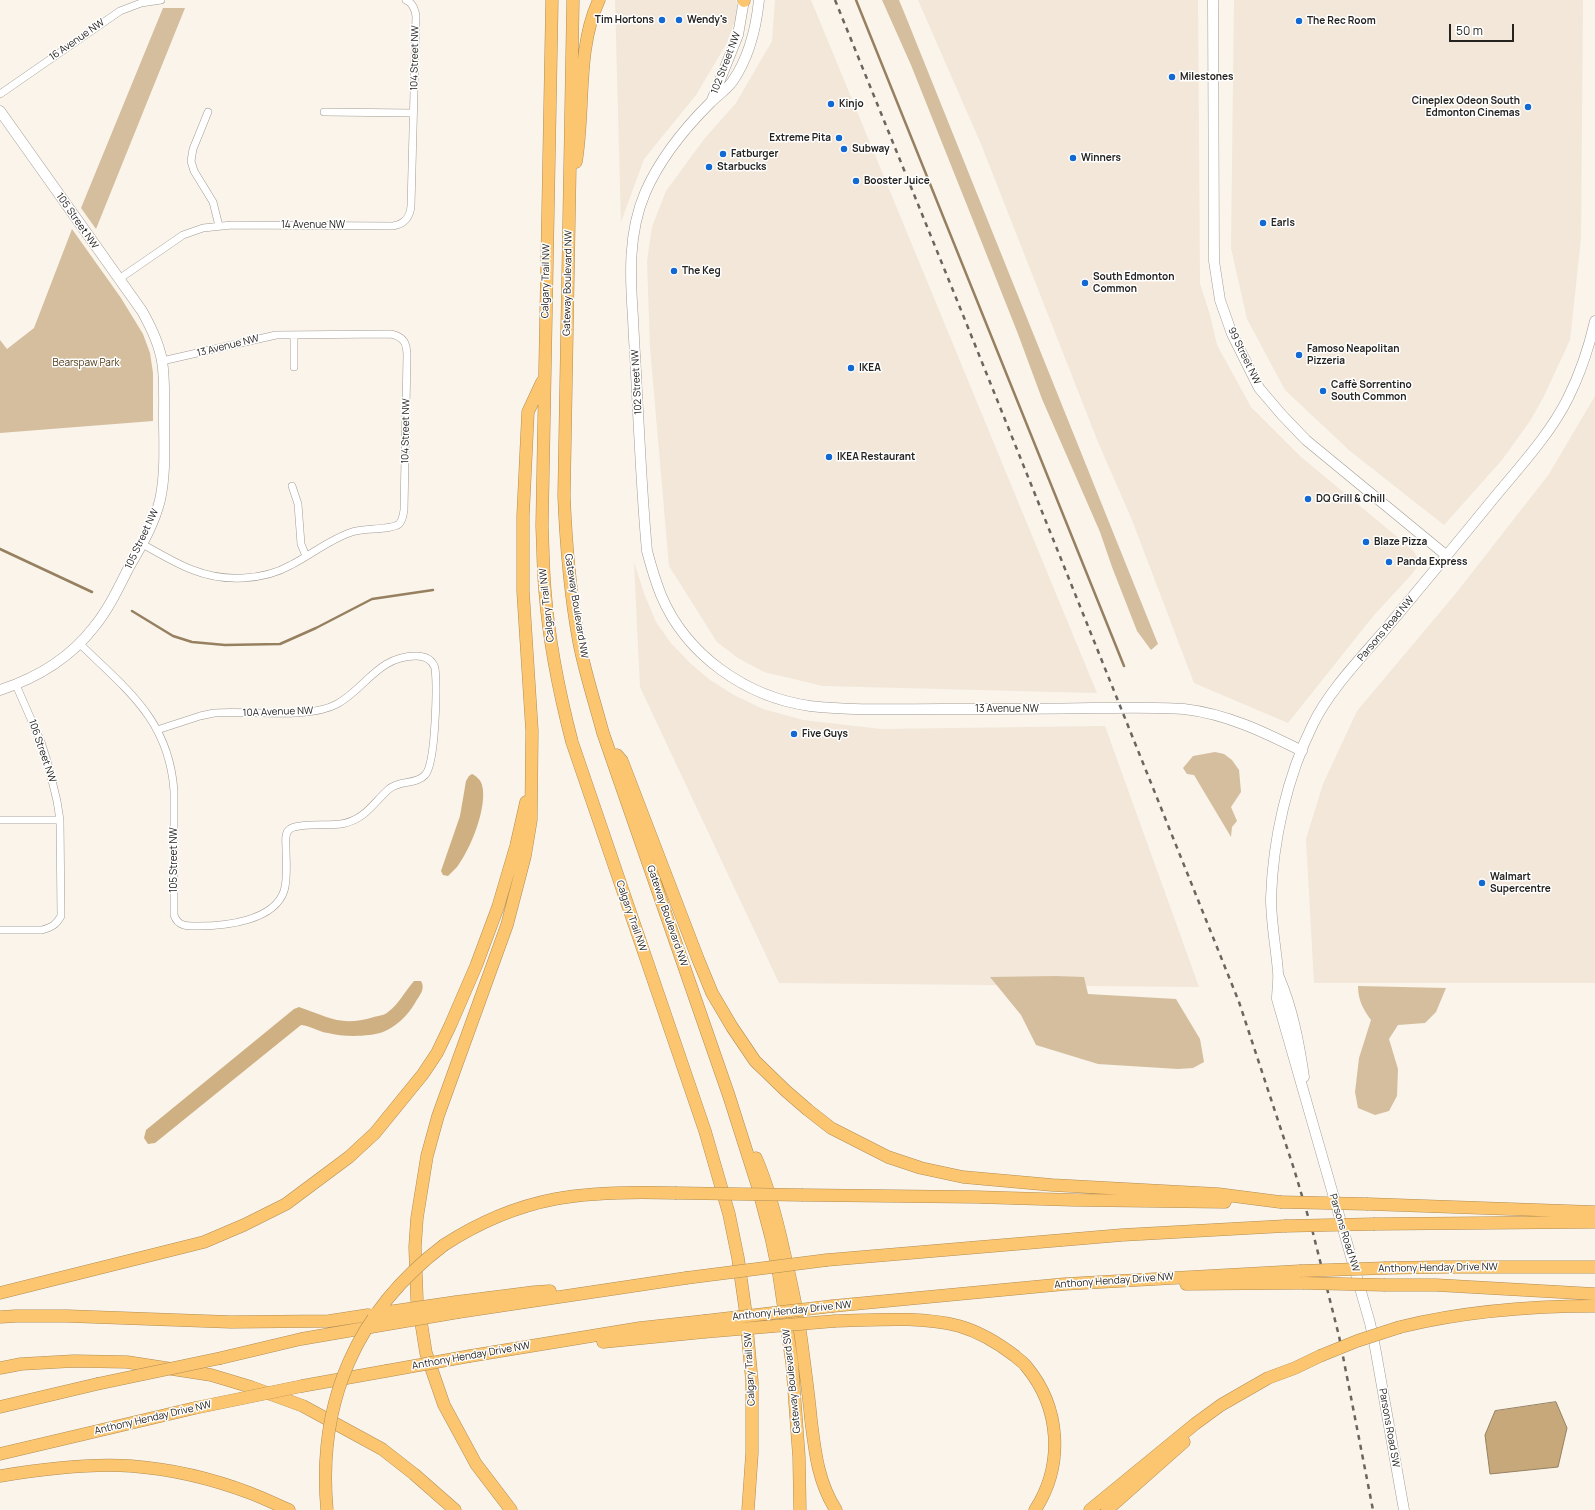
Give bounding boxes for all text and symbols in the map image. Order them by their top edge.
place label: Tim Hortons [595,14,654,26]
place label: Wendy's [687,14,727,26]
marker: Tim Hortons [657,15,667,25]
marker: Wendy's [674,15,684,25]
place label: The Rec Room [1307,15,1376,27]
marker: The Rec Room [1294,16,1304,26]
scale bar [1451,16,1516,42]
street label: 16 Avenue NW [47,17,107,63]
text: 50 m [1456,22,1483,39]
street label: 104 Street NW [408,25,422,91]
street label: 102 Street NW [709,30,743,96]
place label: Milestones [1180,71,1233,83]
marker: Milestones [1167,72,1177,82]
place label: Cineplex Odeon South Edmonton Cinemas [1412,95,1520,118]
place label: Kinjo [839,98,864,110]
marker: Kinjo [826,99,836,109]
marker: Cineplex Odeon South Edmonton Cinemas [1523,102,1533,112]
place label: Extreme Pita [769,132,831,144]
marker: Extreme Pita [834,133,844,143]
place label: Subway [852,143,890,155]
marker: Subway [839,144,849,154]
place label: Fatburger [731,148,778,160]
marker: Fatburger [718,149,728,159]
place label: Winners [1081,152,1121,164]
marker: Winners [1068,153,1078,163]
place label: Starbucks [717,161,767,173]
marker: Starbucks [704,162,714,172]
place label: Booster Juice [864,175,930,187]
marker: Booster Juice [851,176,861,186]
street label: 105 Street NW [53,191,101,251]
place label: Earls [1271,217,1295,229]
marker: Earls [1258,218,1268,228]
street label: 14 Avenue NW [281,219,345,231]
street label: Gateway Boulevard NW [561,230,575,336]
street label: Calgary Trail NW [539,244,553,318]
place label: The Keg [682,265,721,277]
marker: The Keg [669,266,679,276]
place label: South Edmonton Common [1093,271,1174,294]
marker: South Edmonton Common [1080,278,1090,288]
street label: 99 Street NW [1225,326,1263,386]
street label: 13 Avenue NW [196,332,260,360]
place label: Famoso Neapolitan Pizzeria [1307,343,1400,366]
street label: 102 Street NW [629,349,645,415]
marker: Famoso Neapolitan Pizzeria [1294,350,1304,360]
park label: Bearspaw Park [53,357,119,369]
place label: IKEA [859,362,881,374]
marker: IKEA [846,363,856,373]
place label: Caffè Sorrentino South Common [1331,379,1412,402]
marker: Caffè Sorrentino South Common [1318,386,1328,396]
street label: 104 Street NW [399,398,413,464]
place label: IKEA Restaurant [837,451,915,463]
marker: IKEA Restaurant [824,452,834,462]
place label: DQ Grill & Chill [1316,493,1385,505]
marker: DQ Grill & Chill [1303,494,1313,504]
street label: 105 Street NW [123,507,161,571]
place label: Blaze Pizza [1374,536,1427,548]
marker: Blaze Pizza [1361,537,1371,547]
street label: Gateway Boulevard NW [562,553,590,659]
place label: Panda Express [1397,556,1467,568]
marker: Panda Express [1384,557,1394,567]
street label: Calgary Trail NW [537,567,557,643]
street label: Parsons Road NW [1355,594,1417,664]
street label: 13 Avenue NW [975,703,1039,715]
street label: 10A Avenue NW [242,705,314,719]
street label: 106 Street NW [26,718,58,784]
place label: Five Guys [802,728,848,740]
marker: Five Guys [789,729,799,739]
street label: 105 Street NW [168,827,180,893]
street label: Gateway Boulevard NW [644,864,690,968]
place label: Walmart Supercentre [1490,871,1551,894]
marker: Walmart Supercentre [1477,878,1487,888]
street label: Calgary Trail NW [613,879,649,953]
street label: Parsons Road NW [1326,1193,1362,1273]
street label: Anthony Henday Drive NW [1378,1261,1498,1275]
street label: Anthony Henday Drive NW [1054,1271,1174,1291]
street label: Anthony Henday Drive NW [732,1299,852,1323]
street label: Gateway Boulevard SW [781,1328,803,1434]
street label: Calgary Trail SW [742,1332,758,1406]
street label: Anthony Henday Drive NW [411,1340,531,1372]
street label: Parsons Road SW [1376,1387,1402,1469]
street label: Anthony Henday Drive NW [93,1399,213,1437]

